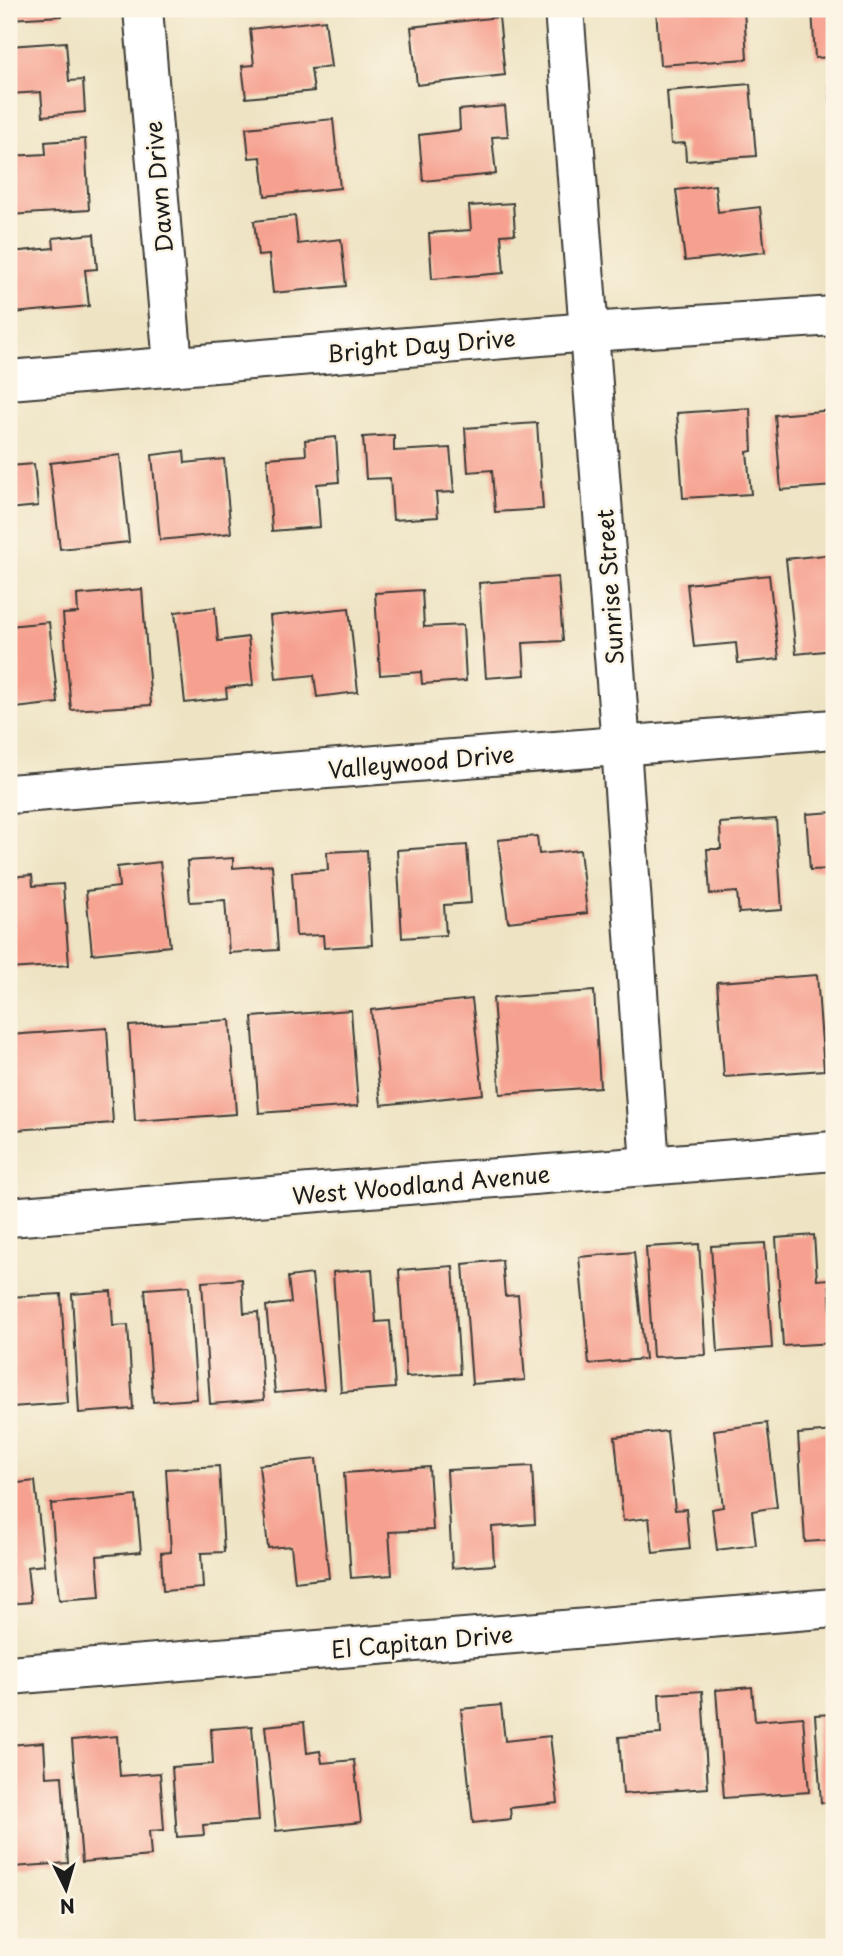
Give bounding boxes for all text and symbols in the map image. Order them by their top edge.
street label: Dawn Drive [135,120,181,254]
street label: Bright Day Drive [325,319,517,371]
street label: Sunrise Street [586,508,632,666]
street label: Valleywood Drive [326,735,516,787]
street label: West Woodland Avenue [291,1155,551,1213]
street label: El Capitan Drive [330,1616,514,1666]
north arrow [32,1854,102,1924]
text: N [59,1892,76,1922]

